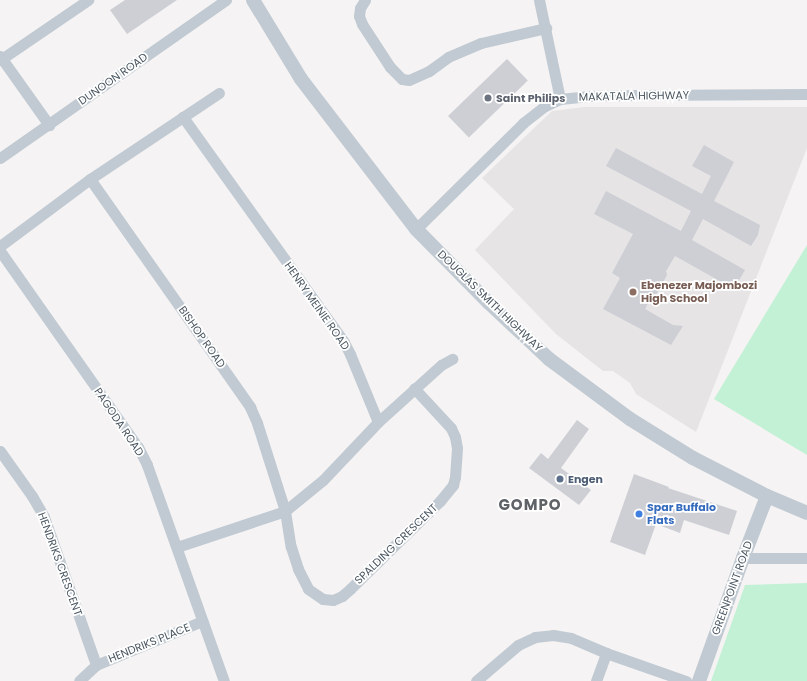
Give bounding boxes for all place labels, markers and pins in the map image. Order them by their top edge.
place label: Saint Philips [496,91,565,105]
marker: Saint Philips [483,93,493,103]
place label: Ebenezer Majombozi High School [641,279,757,305]
marker: Ebenezer Majombozi High School [628,287,638,297]
place label: Engen [568,472,603,486]
marker: Engen [555,474,565,484]
place label: Spar Buffalo Flats [647,501,716,527]
marker: Spar Buffalo Flats [634,509,644,519]

